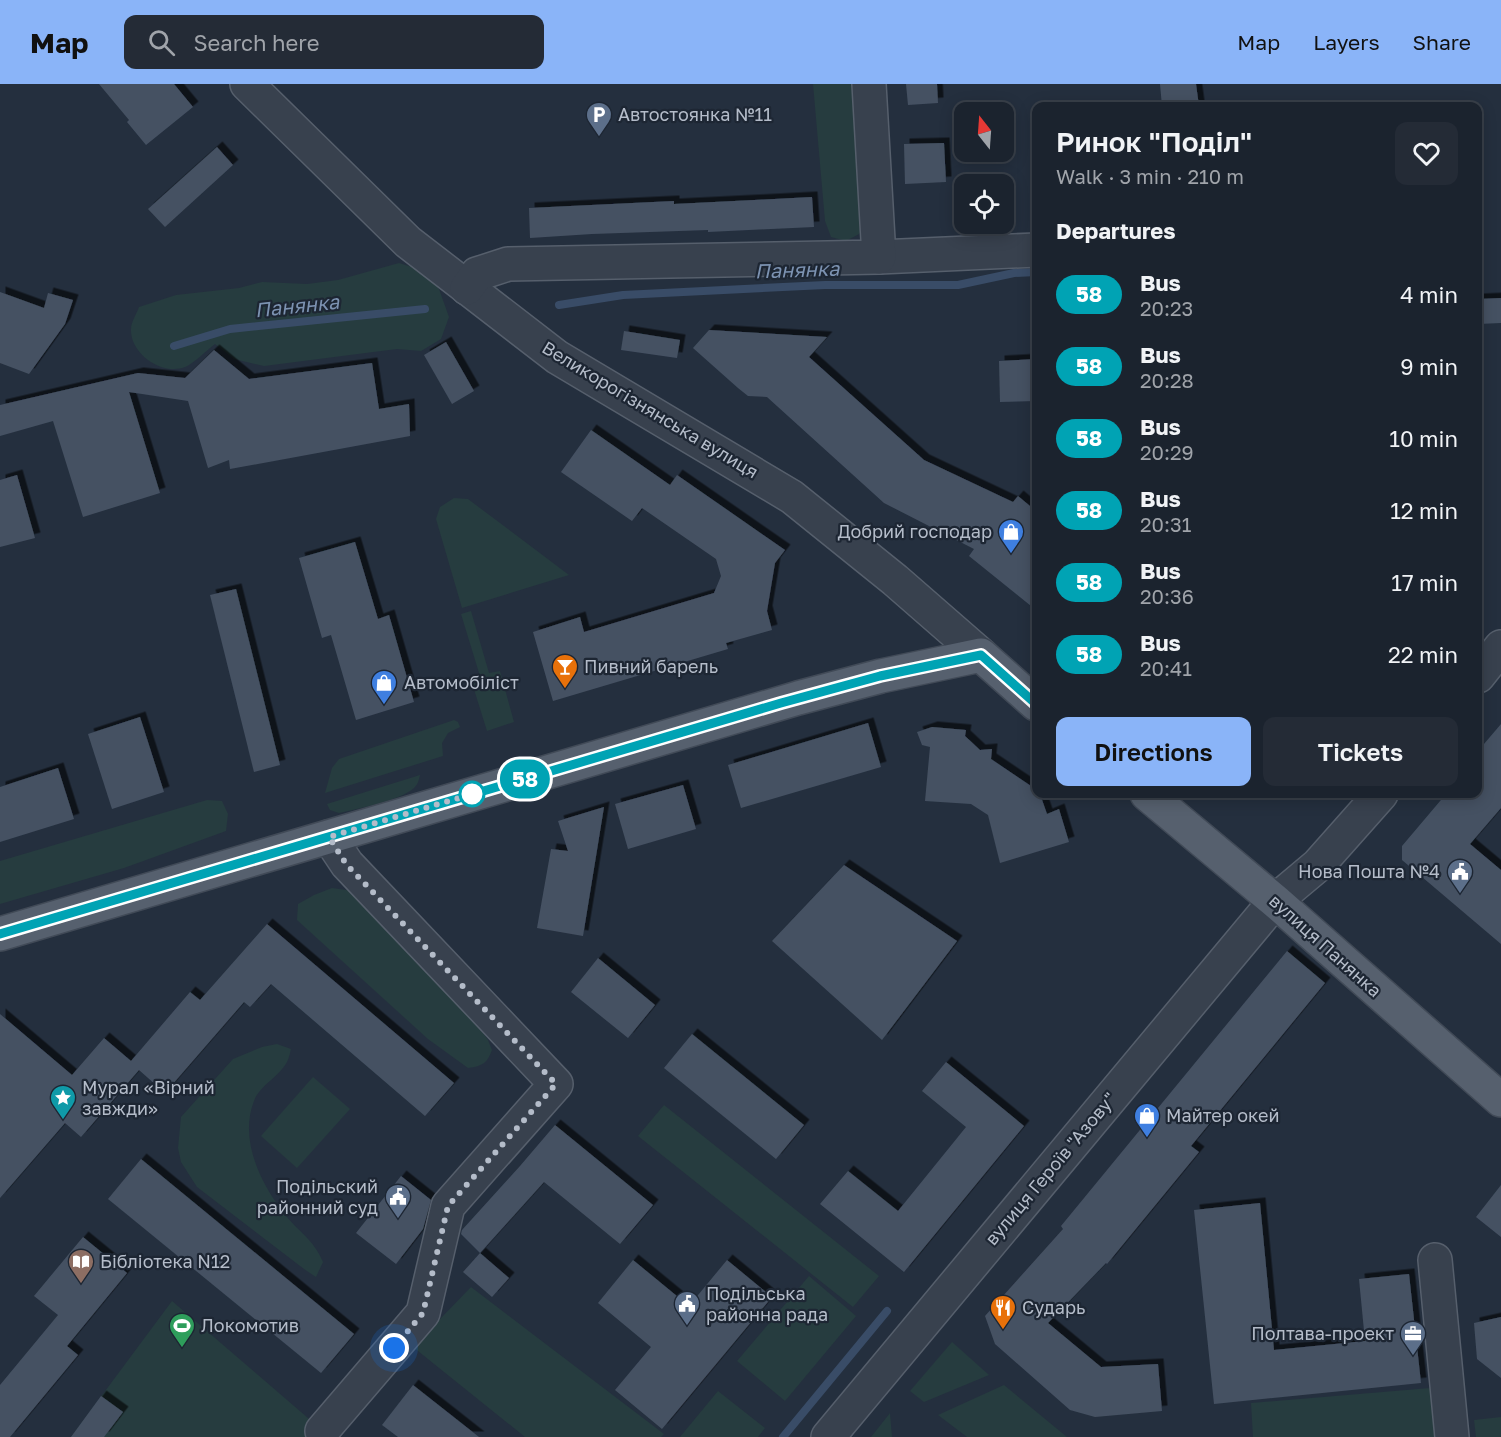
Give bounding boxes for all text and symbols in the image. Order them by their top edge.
search box [124,15,544,69]
text: Map [30,26,88,59]
icon: search [145,26,178,59]
text: Search here [193,29,319,56]
text: Map [1237,29,1280,55]
text: Layers [1313,29,1380,55]
text: Share [1413,29,1471,55]
parking icon: Автостоянка №11 [584,100,614,138]
north arrow [954,102,1014,162]
map controls [954,102,1014,234]
place label: Автостоянка №11 [618,103,772,125]
button: heart [1395,122,1458,185]
text: Ринок "Поділ" [1056,125,1252,158]
text: Walk · 3 min · 210 m [1056,164,1244,188]
button: locate [954,174,1014,234]
text: Departures [1056,217,1175,244]
water label: Панянка [754,256,840,282]
text: Bus [1140,269,1181,296]
text: 58 [1076,281,1102,307]
text: 4 min [1400,281,1458,308]
water label: Панянка [254,289,341,321]
text: 20:23 [1140,296,1193,320]
street label: Великорогізнянська вулиця [539,336,762,482]
text: Bus [1140,341,1181,368]
text: 58 [1076,353,1102,379]
text: 9 min [1400,353,1458,380]
text: 20:28 [1140,368,1194,392]
text: Bus [1140,413,1181,440]
text: 58 [1076,425,1102,451]
text: 10 min [1389,425,1458,452]
text: 20:29 [1140,440,1194,464]
text: Bus [1140,485,1181,512]
text: 58 [1076,497,1102,523]
text: 12 min [1390,497,1458,524]
text: 20:31 [1140,512,1191,536]
shop icon: Добрий господар [996,517,1026,555]
place label: Добрий господар [838,520,992,542]
text: Bus [1140,557,1181,584]
text: 58 [1076,569,1102,595]
text: 17 min [1391,569,1458,596]
text: 20:36 [1140,584,1194,608]
text: Bus [1140,629,1181,656]
text: 58 [1076,641,1102,667]
text: 22 min [1388,641,1458,668]
bar icon: Пивний барель [550,652,580,690]
place label: Пивний барель [584,655,718,677]
text: 20:41 [1140,656,1192,680]
shop icon: Автомобіліст [369,668,399,706]
place label: Автомобіліст [404,671,519,693]
button: Directions [1056,717,1251,786]
button: Tickets [1263,717,1458,786]
line badge: 58 [498,760,552,798]
text: 58 [512,766,538,792]
unlabelled marker [459,781,485,807]
public building icon: Нова Пошта №4 [1445,857,1475,895]
place label: Нова Пошта №4 [1298,860,1440,882]
street label: вулиця Панянка [1265,889,1386,1001]
place label: Мурал «Вірний завжди» [82,1076,215,1119]
place icon: Мурал «Вірний завжди» [48,1083,78,1121]
street label: вулиця Героїв "Азову" [980,1088,1120,1249]
shop icon: Майтер окей [1132,1101,1162,1139]
place label: Майтер окей [1166,1104,1280,1126]
place label: Подільский районний суд [257,1175,378,1218]
public building icon: Подільский районний суд [383,1182,413,1220]
library icon: Бібліотека N12 [66,1247,96,1285]
place label: Бібліотека N12 [100,1250,230,1272]
place label: Подільська районна рада [706,1282,828,1325]
public building icon: Подільська районна рада [672,1289,702,1327]
restaurant icon: Сударь [988,1293,1018,1331]
place label: Сударь [1022,1296,1086,1318]
sports icon: Локомотив [167,1311,197,1349]
place label: Локомотив [201,1314,299,1336]
office icon: Полтава-проект [1398,1319,1428,1357]
place label: Полтава-проект [1251,1322,1394,1344]
your location [379,1333,409,1363]

